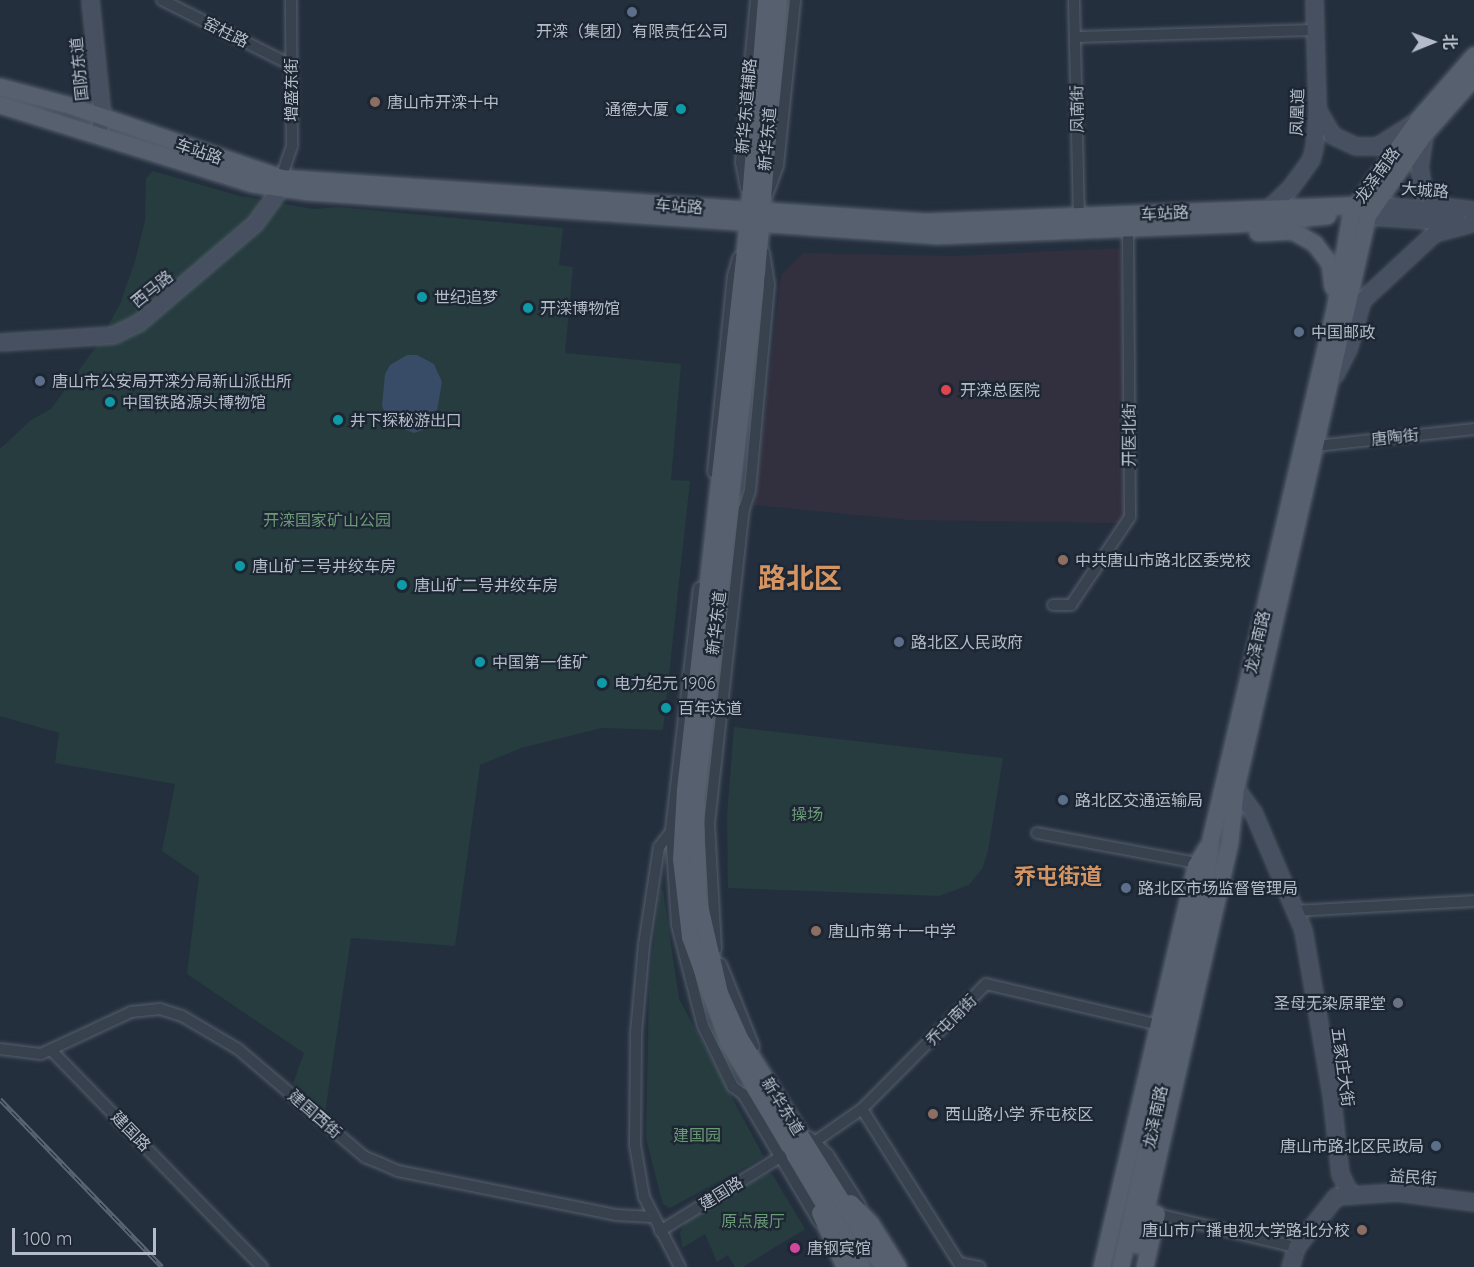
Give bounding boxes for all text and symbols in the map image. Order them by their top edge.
marker: 开滦（集团）有限责任公司 [625,5,639,19]
north arrow [1402,12,1462,72]
street label: 窑柱路 [200,13,252,51]
place label: 开滦（集团）有限责任公司 [536,21,728,41]
text: 北 [1440,33,1460,50]
street label: 国防东道 [66,36,92,102]
street label: 新华东道辅路 [732,57,760,155]
street label: 增盛东街 [281,58,301,122]
street label: 凤南街 [1067,85,1087,133]
street label: 凤凰道 [1287,88,1307,136]
place label: 唐山市开滦十中 [387,92,499,112]
marker: 唐山市开滦十中 [368,95,382,109]
place label: 通德大厦 [605,99,669,119]
marker: 通德大厦 [674,102,688,116]
street label: 新华东道 [755,106,779,172]
street label: 车站路 [173,134,225,168]
street label: 龙泽南路 [1350,143,1404,207]
street label: 大城路 [1400,179,1450,201]
street label: 车站路 [654,195,704,217]
street label: 车站路 [1141,202,1189,224]
street label: 西马路 [127,266,177,312]
place label: 世纪追梦 [434,287,498,307]
marker: 世纪追梦 [415,290,429,304]
place label: 开滦博物馆 [540,298,620,318]
marker: 开滦博物馆 [521,301,535,315]
place label: 中国邮政 [1311,322,1375,342]
marker: 中国邮政 [1292,325,1306,339]
place label: 唐山市公安局开滦分局新山派出所 [52,371,292,391]
marker: 唐山市公安局开滦分局新山派出所 [33,374,47,388]
place label: 开滦总医院 [960,380,1040,400]
marker: 开滦总医院 [937,381,955,399]
place label: 中国铁路源头博物馆 [122,392,266,412]
marker: 中国铁路源头博物馆 [103,395,117,409]
street label: 开医北街 [1119,403,1139,467]
place label: 井下探秘游出口 [350,410,462,430]
marker: 井下探秘游出口 [331,413,345,427]
street label: 唐陶街 [1370,425,1420,449]
park label: 开滦国家矿山公园 [263,510,391,530]
place label: 中共唐山市路北区委党校 [1075,550,1251,570]
marker: 中共唐山市路北区委党校 [1056,553,1070,567]
place label: 唐山矿三号井绞车房 [252,556,396,576]
marker: 唐山矿三号井绞车房 [233,559,247,573]
district label: 路北区 [758,561,842,595]
place label: 唐山矿二号井绞车房 [414,575,558,595]
marker: 唐山矿二号井绞车房 [395,578,409,592]
street label: 新华东道 [703,590,729,656]
street label: 龙泽南路 [1240,609,1274,675]
place label: 路北区人民政府 [911,632,1023,652]
marker: 路北区人民政府 [892,635,906,649]
place label: 中国第一佳矿 [492,652,588,672]
marker: 中国第一佳矿 [473,655,487,669]
place label: 电力纪元 1906 [614,673,715,693]
marker: 电力纪元 1906 [595,676,609,690]
place label: 百年达道 [678,698,742,718]
marker: 百年达道 [659,701,673,715]
place label: 路北区交通运输局 [1075,790,1203,810]
marker: 路北区交通运输局 [1056,793,1070,807]
park label: 操场 [791,804,823,824]
district label: 乔屯街道 [1014,864,1102,890]
place label: 路北区市场监督管理局 [1138,878,1298,898]
marker: 路北区市场监督管理局 [1119,881,1133,895]
place label: 唐山市第十一中学 [828,921,956,941]
marker: 唐山市第十一中学 [809,924,823,938]
street label: 乔屯南街 [922,991,980,1049]
place label: 圣母无染原罪堂 [1274,993,1386,1013]
marker: 圣母无染原罪堂 [1391,996,1405,1010]
street label: 五家庄大街 [1328,1026,1358,1108]
street label: 新华东道 [758,1074,808,1138]
street label: 龙泽南路 [1139,1084,1171,1150]
street label: 建国西街 [285,1086,345,1142]
place label: 西山路小学 乔屯校区 [945,1104,1093,1124]
street label: 建国路 [107,1107,155,1155]
marker: 西山路小学 乔屯校区 [926,1107,940,1121]
park label: 建国园 [673,1125,721,1145]
place label: 唐山市路北区民政局 [1280,1136,1424,1156]
marker: 唐山市路北区民政局 [1429,1139,1443,1153]
street label: 益民街 [1388,1166,1438,1188]
street label: 建国路 [696,1172,746,1214]
park label: 原点展厅 [721,1211,785,1231]
scale bar [15,1216,159,1254]
place label: 唐山市广播电视大学路北分校 [1142,1220,1350,1240]
marker: 唐山市广播电视大学路北分校 [1355,1223,1369,1237]
text: 100 m [23,1227,72,1250]
place label: 唐钢宾馆 [807,1238,871,1258]
marker: 唐钢宾馆 [788,1241,802,1255]

